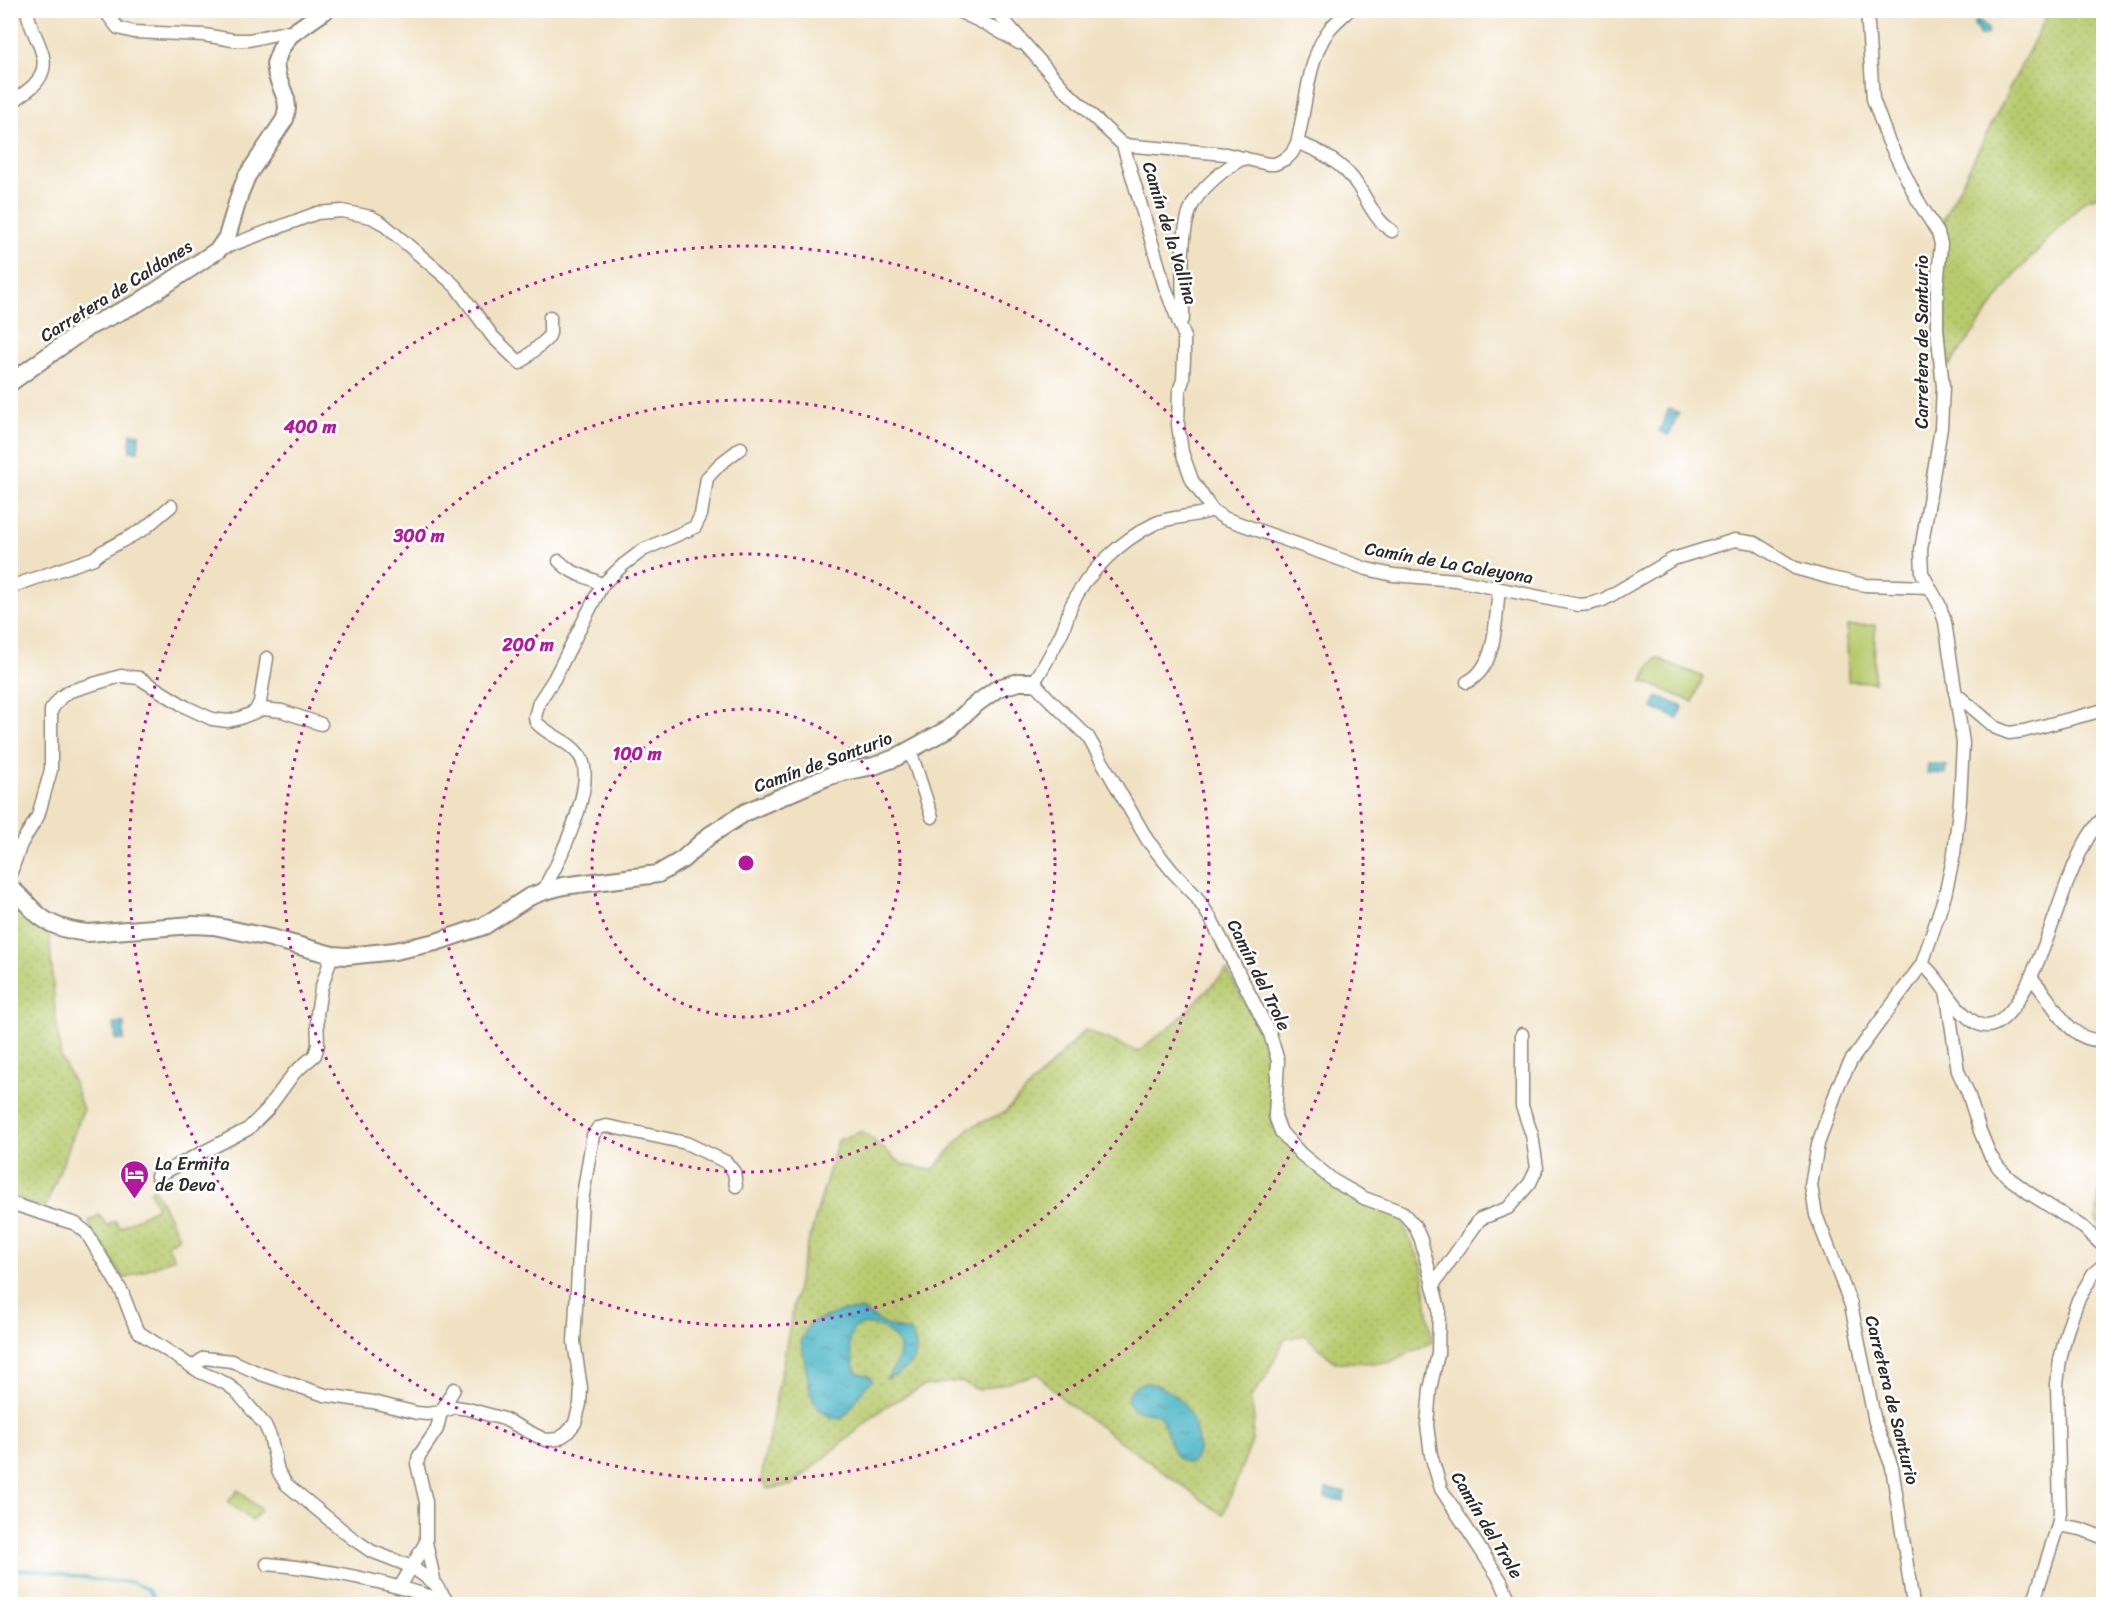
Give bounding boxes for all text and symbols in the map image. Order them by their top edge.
street label: Camín de la Vallina [1133,157,1207,309]
street label: Carretera de Caldones [33,231,199,351]
street label: Carretera de Santurio [1906,255,1938,429]
text: 400 m [283,411,336,443]
text: 300 m [392,520,445,552]
street label: Camín de La Caleyona [1362,532,1536,594]
text: 200 m [501,629,554,661]
street label: Camín de Santurio [749,722,897,802]
text: 100 m [613,738,662,770]
centre of rings [736,853,756,873]
street label: Camín del Trole [1218,914,1300,1036]
place label: La Ermita de Deva [155,1148,229,1201]
hotel icon: La Ermita de Deva [118,1158,150,1200]
street label: Carretera de Santurio [1855,1312,1929,1488]
street label: Camín del Trole [1442,1465,1532,1585]

